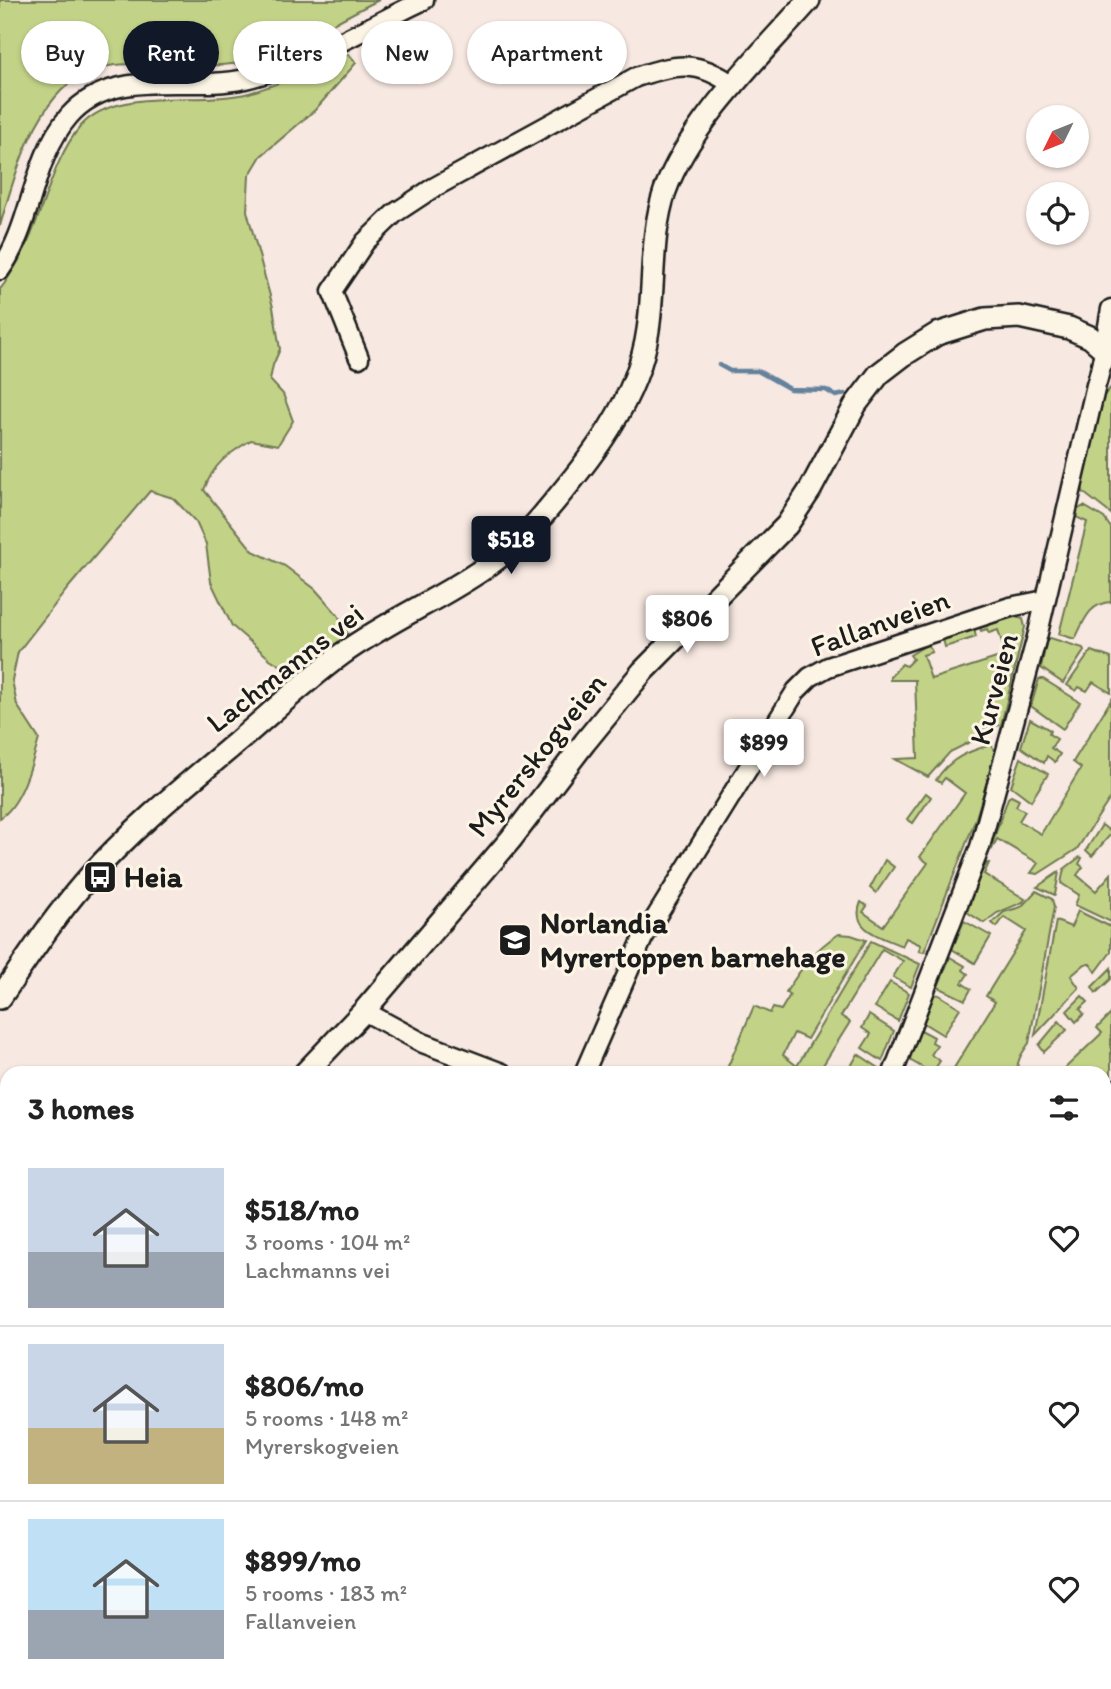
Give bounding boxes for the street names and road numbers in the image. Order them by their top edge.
street label: Fallanveien [805,580,954,665]
street label: Lachmanns vei [199,595,371,740]
street label: Kurveien [961,629,1026,749]
street label: Myrerskogveien [459,665,614,844]

